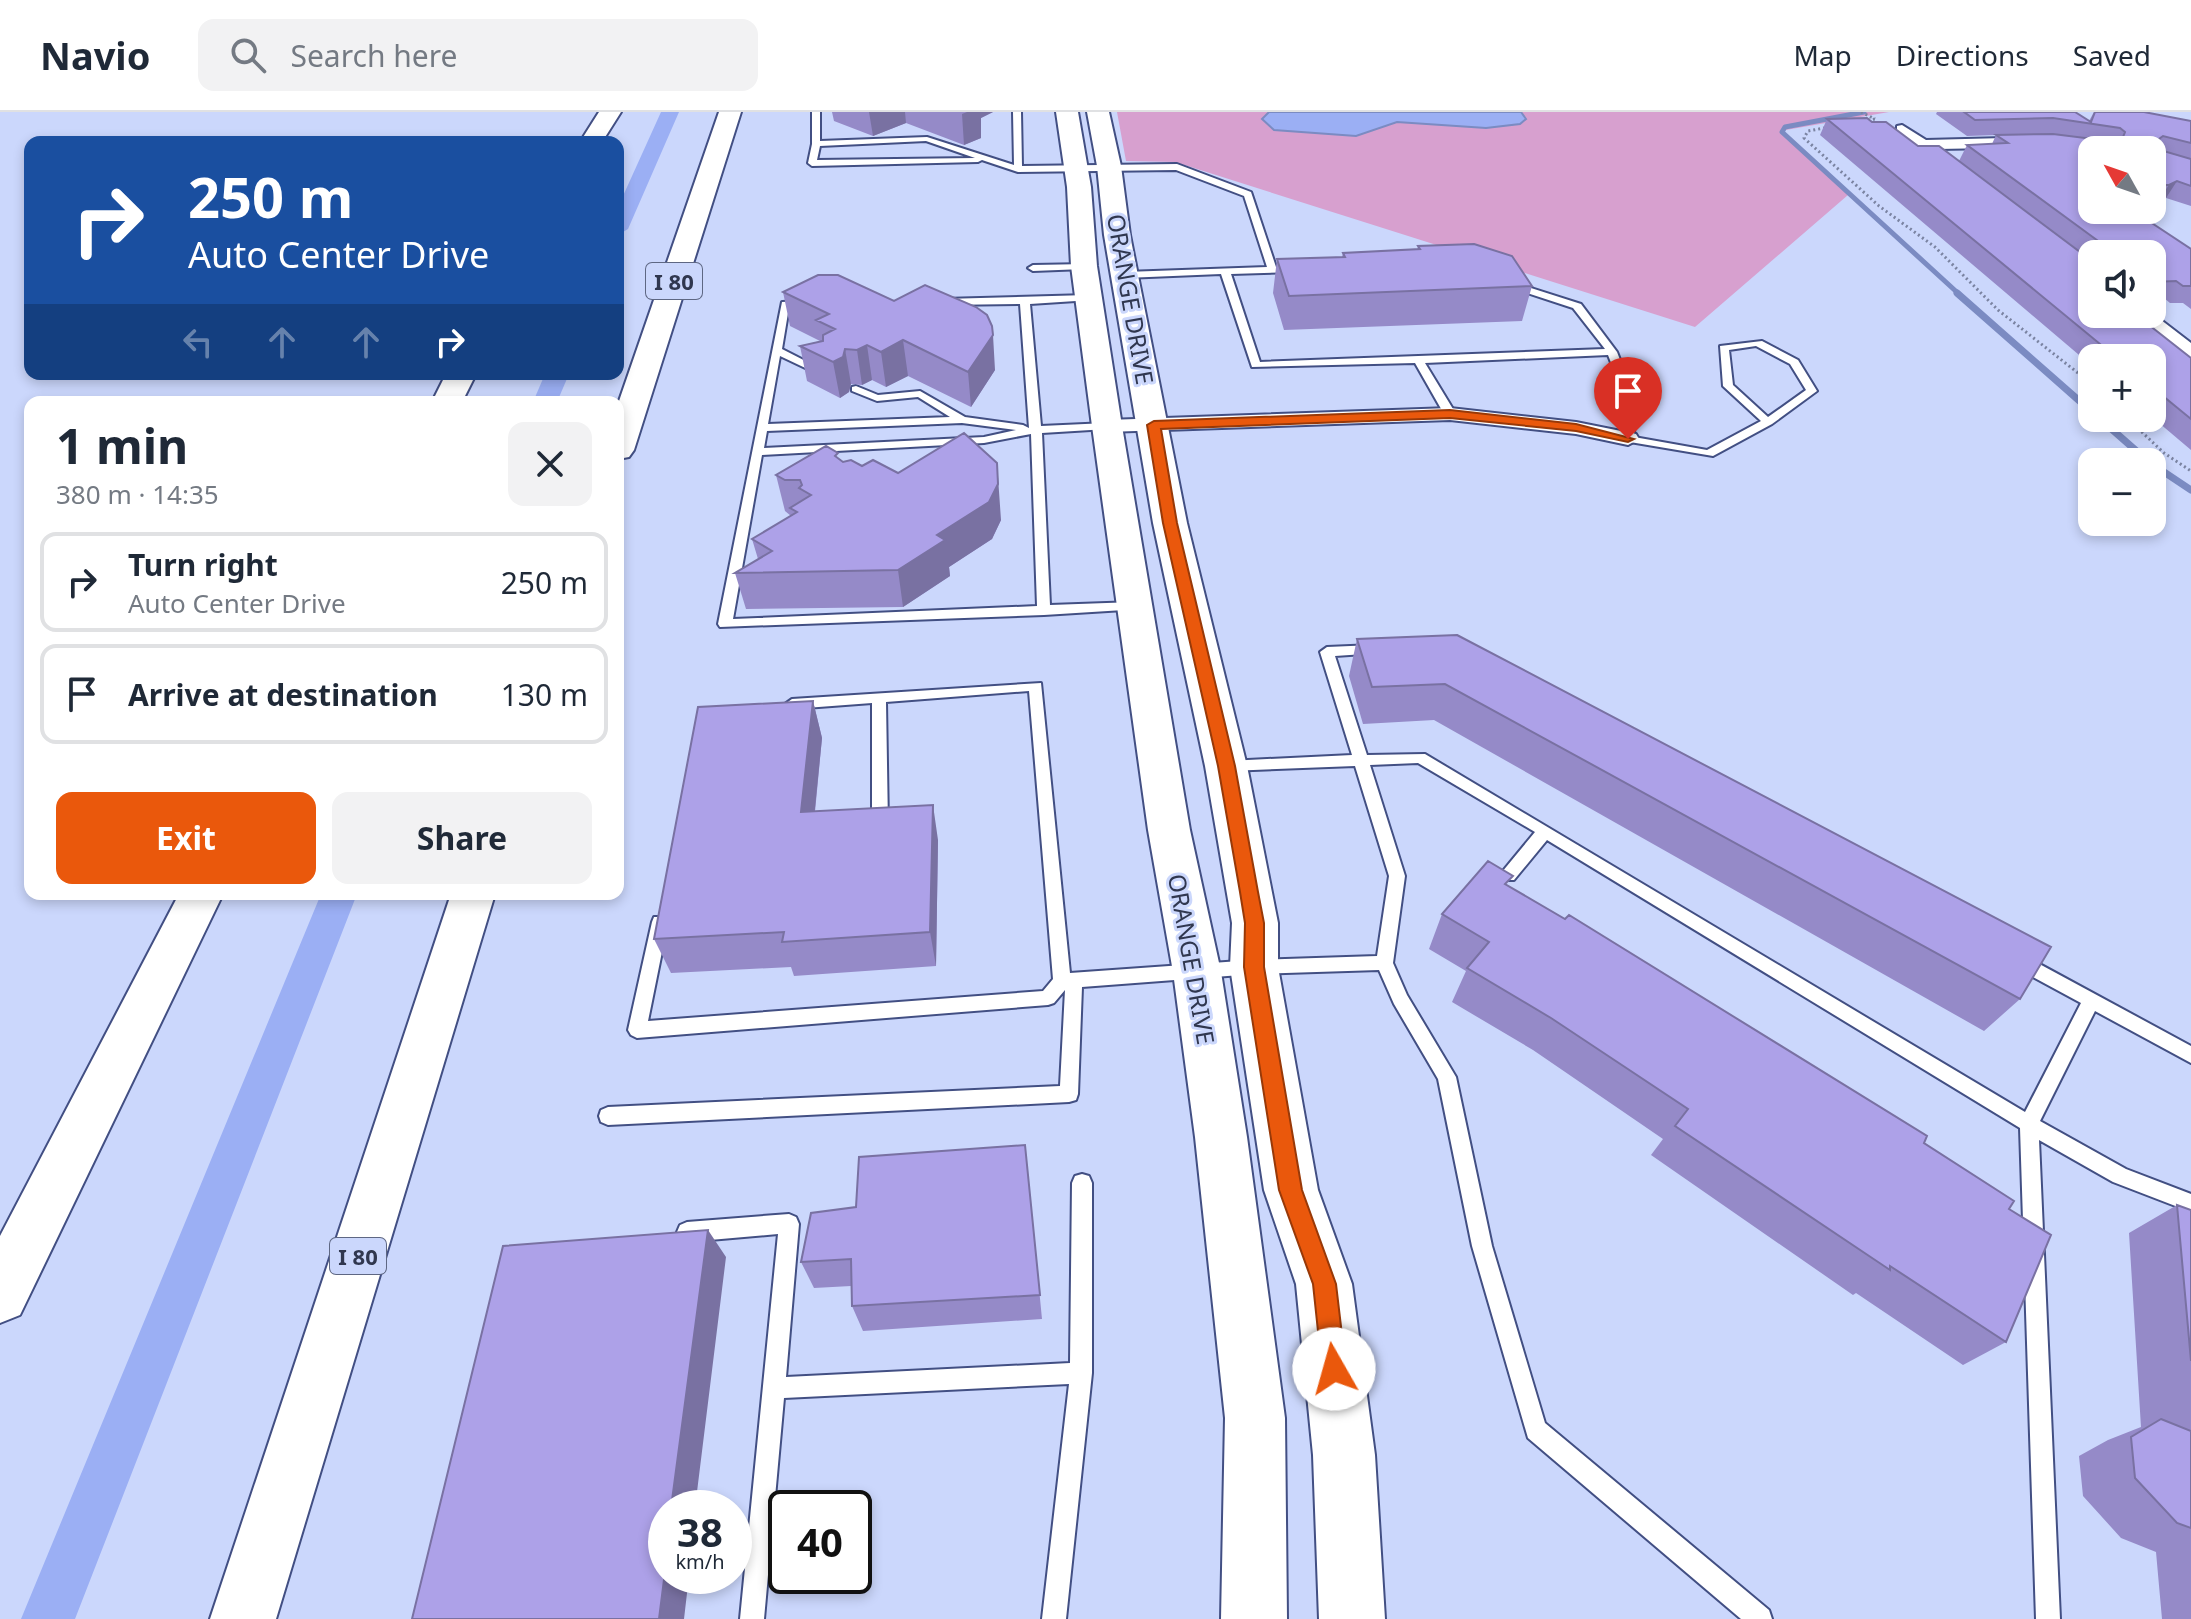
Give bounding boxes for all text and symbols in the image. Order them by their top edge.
search box [198,19,758,91]
text: Navio [40,29,150,81]
icon: search [226,33,270,77]
text: Search here [290,35,457,76]
text: Map [1793,36,1852,74]
text: Directions [1896,36,2029,74]
text: Saved [2073,36,2151,74]
north arrow [2078,136,2166,224]
map controls [2078,136,2166,536]
text: 250 m [188,158,353,234]
icon: right [56,168,160,272]
street label: ORANGE DRIVE [1100,211,1162,387]
text: Auto Center Drive [188,230,489,279]
button: sound [2078,240,2166,328]
road number: I 80 [646,263,702,299]
icon: left [176,320,220,364]
icon: ahead [260,320,304,364]
icon: ahead [344,320,388,364]
icon: right [428,320,472,364]
button: + [2078,344,2166,432]
pin [1594,357,1662,439]
icon: arrive [1606,369,1650,413]
text: 1 min [56,413,188,478]
button: close [508,422,592,506]
button: − [2078,448,2166,536]
text: 380 m · 14:35 [56,476,219,512]
text: Turn right [128,544,278,585]
icon: right [60,560,104,604]
text: 250 m [501,562,588,603]
text: Auto Center Drive [128,585,346,621]
icon: arrive [60,672,104,716]
text: Arrive at destination [128,674,438,715]
text: 130 m [501,674,588,715]
button: Exit [56,792,316,884]
button: Share [332,792,592,884]
street label: ORANGE DRIVE [1161,871,1223,1047]
road number: I 80 [330,1238,386,1274]
position arrow [1292,1327,1376,1411]
speed limit sign: 40 [768,1490,872,1594]
text: 38 [677,1504,723,1559]
text: km/h [675,1548,725,1575]

